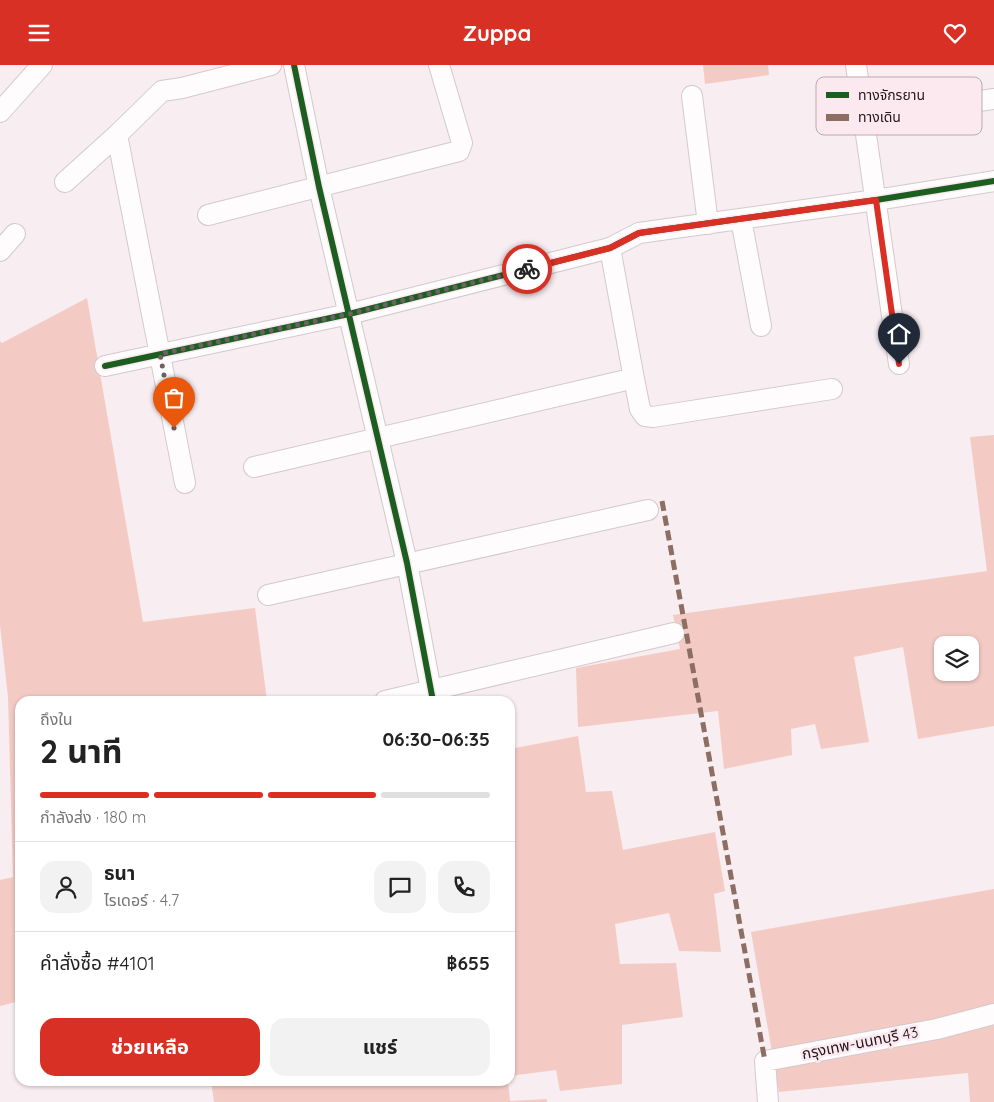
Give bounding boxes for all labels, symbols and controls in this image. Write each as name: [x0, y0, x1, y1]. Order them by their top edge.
icon: menu: [25, 19, 53, 47]
text: Zuppa: [463, 19, 531, 47]
icon: heart: [941, 19, 969, 47]
legend: [816, 77, 982, 135]
text: ทางจักรยาน: [858, 86, 925, 104]
text: ทางเดิน: [858, 108, 901, 126]
courier: [502, 244, 552, 294]
icon: bike: [513, 255, 541, 283]
pin: [878, 313, 920, 364]
icon: home: [885, 320, 913, 348]
pin: [153, 377, 195, 428]
icon: bag: [160, 384, 188, 412]
map controls: [934, 636, 979, 681]
button: layers: [934, 636, 979, 681]
text: ถึงใน: [40, 709, 73, 729]
text: 06:30–06:35: [382, 727, 490, 751]
text: 2 นาที: [40, 731, 122, 771]
text: กำลังส่ง · 180 m: [40, 807, 146, 827]
button: person: [40, 861, 92, 913]
text: ธนา: [104, 861, 135, 885]
button: chat: [374, 861, 426, 913]
button: phone: [438, 861, 490, 913]
text: ไรเดอร์ · 4.7: [104, 890, 179, 910]
text: คำสั่งซื้อ #4101: [40, 951, 155, 975]
text: ฿655: [447, 951, 490, 975]
button: ช่วยเหลือ: [40, 1018, 260, 1076]
button: แชร์: [270, 1018, 490, 1076]
street label: กรุงเทพ-นนทบุรี 43: [800, 1022, 920, 1063]

